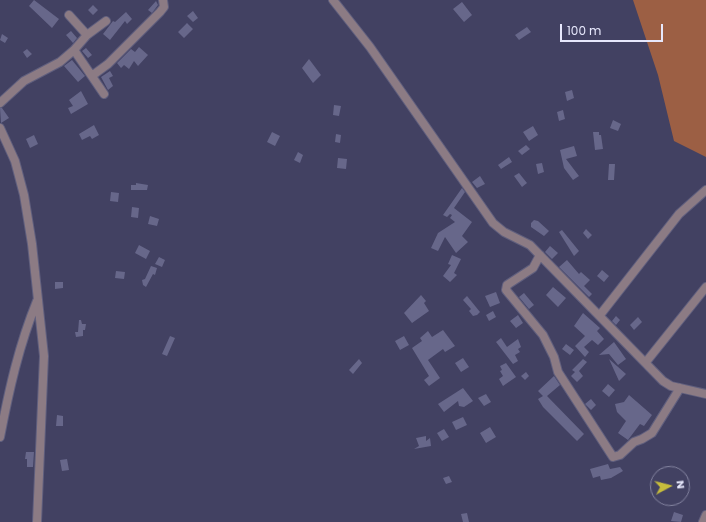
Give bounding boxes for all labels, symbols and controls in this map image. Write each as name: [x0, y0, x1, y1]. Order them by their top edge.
scale bar: [562, 16, 665, 42]
text: 100 m: [567, 22, 601, 39]
north arrow: [650, 466, 690, 506]
text: N: [672, 480, 689, 490]

